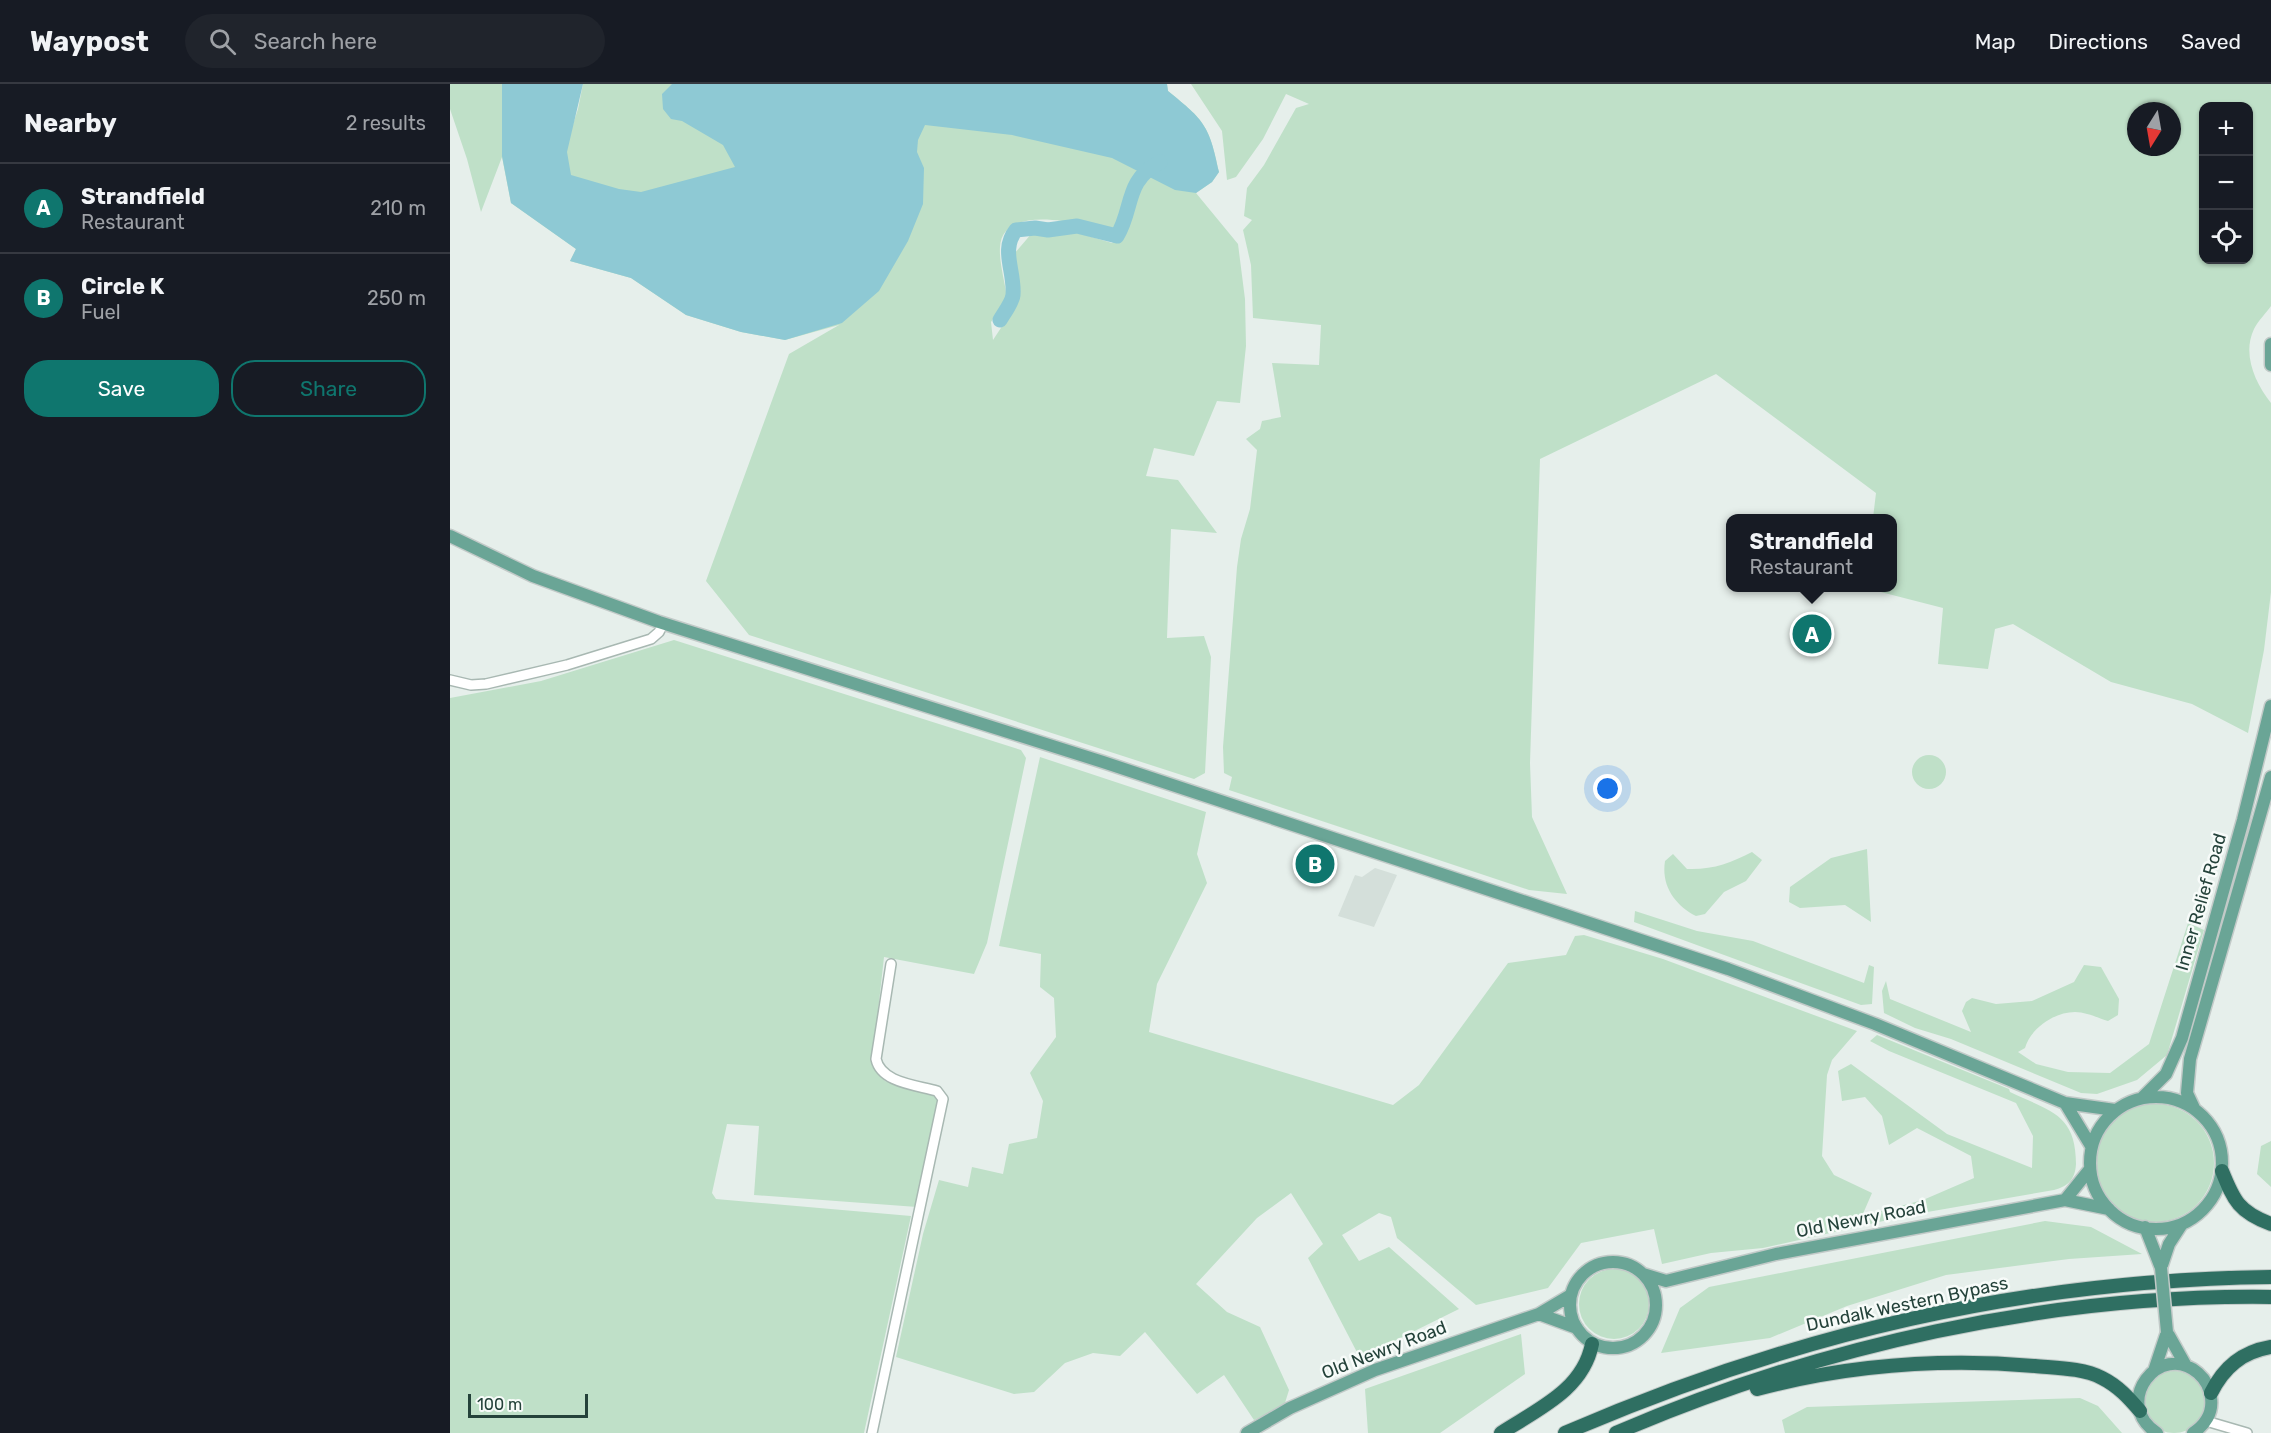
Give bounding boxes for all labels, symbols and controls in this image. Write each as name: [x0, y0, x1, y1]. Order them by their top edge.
search box: [185, 14, 605, 68]
text: Waypost: [30, 25, 149, 58]
icon: search: [206, 25, 239, 58]
text: Search here: [254, 28, 377, 55]
text: Map: [1975, 29, 2016, 54]
text: Directions: [2049, 29, 2148, 54]
text: Saved: [2181, 29, 2241, 54]
north arrow: [2127, 102, 2181, 156]
map controls: [2199, 102, 2253, 264]
button: +: [2199, 102, 2253, 156]
text: Nearby: [24, 108, 117, 139]
text: 2 results: [346, 111, 426, 135]
button: −: [2199, 156, 2253, 210]
text: Strandfield: [81, 183, 205, 210]
text: A: [36, 196, 51, 220]
text: 210 m: [370, 196, 426, 220]
text: Restaurant: [81, 210, 185, 234]
button: locate: [2199, 210, 2253, 264]
text: Circle K: [81, 273, 164, 300]
text: B: [36, 286, 51, 310]
text: 250 m: [367, 286, 426, 310]
text: Fuel: [81, 300, 121, 324]
button: Save: [24, 360, 219, 417]
button: Share: [231, 360, 426, 417]
popup: [1726, 514, 1897, 592]
text: Strandfield: [1750, 528, 1873, 555]
text: Restaurant: [1750, 555, 1853, 579]
pin: A: [1792, 612, 1832, 656]
your location: [1593, 774, 1622, 803]
street label: Inner Relief Road: [2171, 831, 2231, 973]
pin: B: [1296, 842, 1334, 886]
street label: Old Newry Road: [1794, 1196, 1928, 1242]
street label: Dundalk Western Bypass: [1804, 1272, 2010, 1336]
street label: Old Newry Road: [1319, 1316, 1449, 1384]
scale bar: [468, 1391, 588, 1418]
text: 100 m: [477, 1395, 522, 1414]

